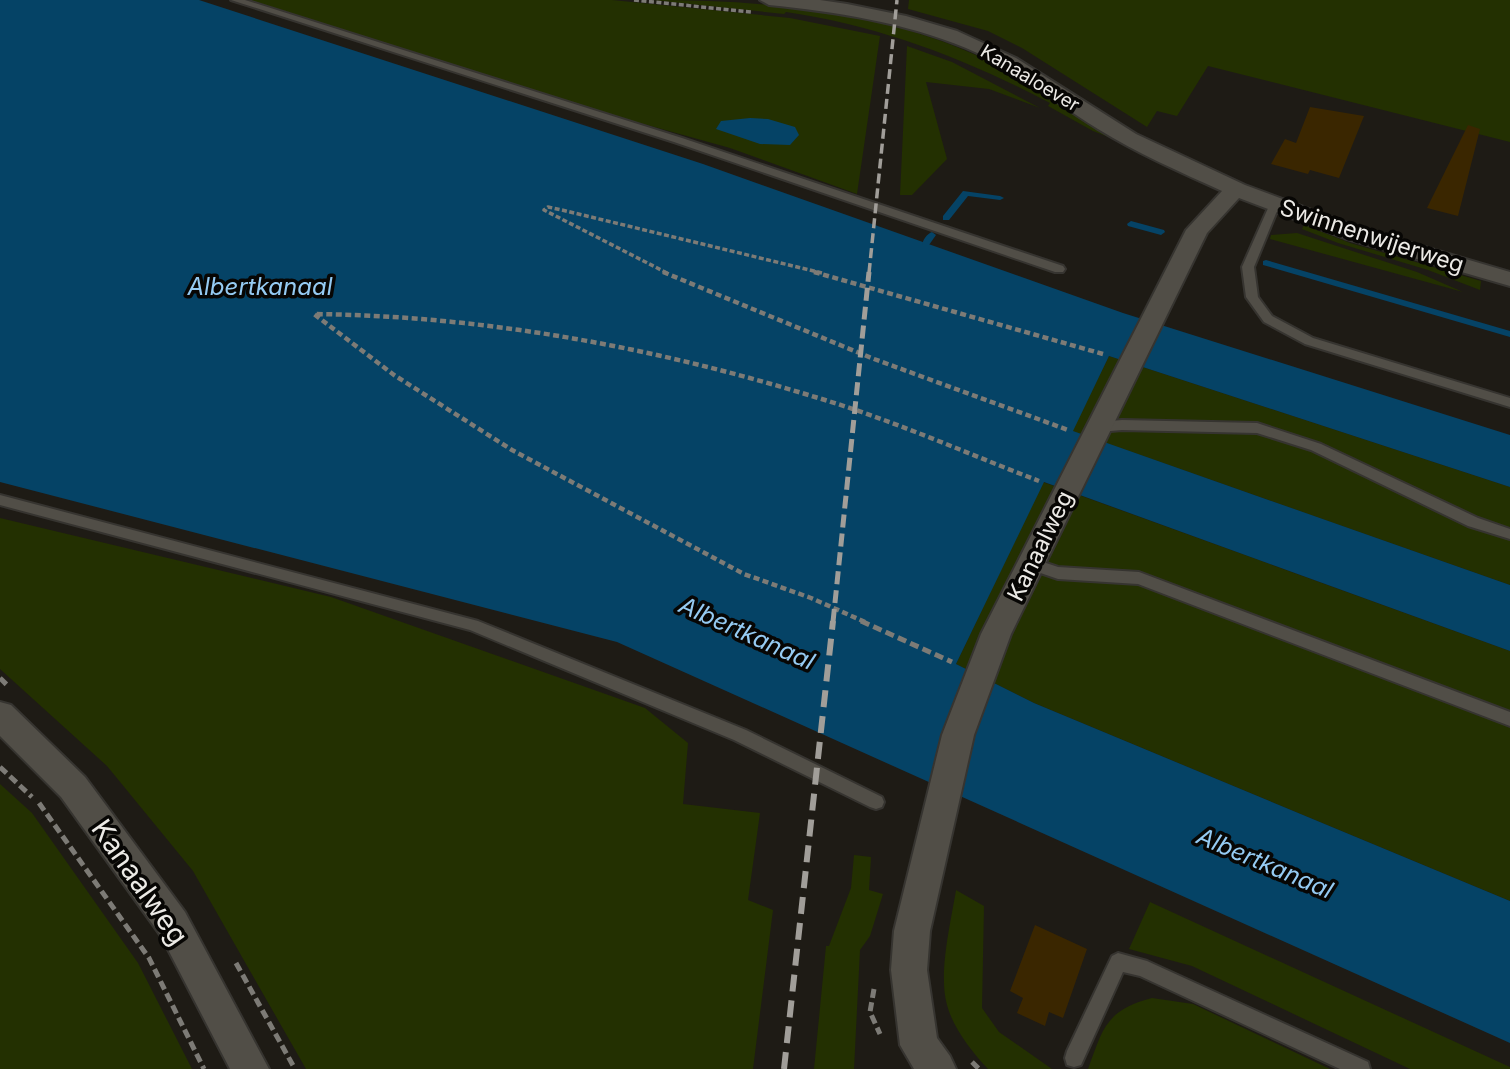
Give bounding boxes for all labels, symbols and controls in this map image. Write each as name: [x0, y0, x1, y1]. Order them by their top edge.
street label: Kanaaloever: [976, 39, 1084, 117]
street label: Swinnenwijerweg: [1277, 193, 1467, 279]
water label: Albertkanaal: [186, 272, 333, 301]
street label: Kanaalweg: [1001, 486, 1079, 606]
water label: Albertkanaal: [674, 590, 819, 676]
street label: Kanaalweg: [84, 813, 196, 951]
water label: Albertkanaal: [1192, 821, 1338, 905]

